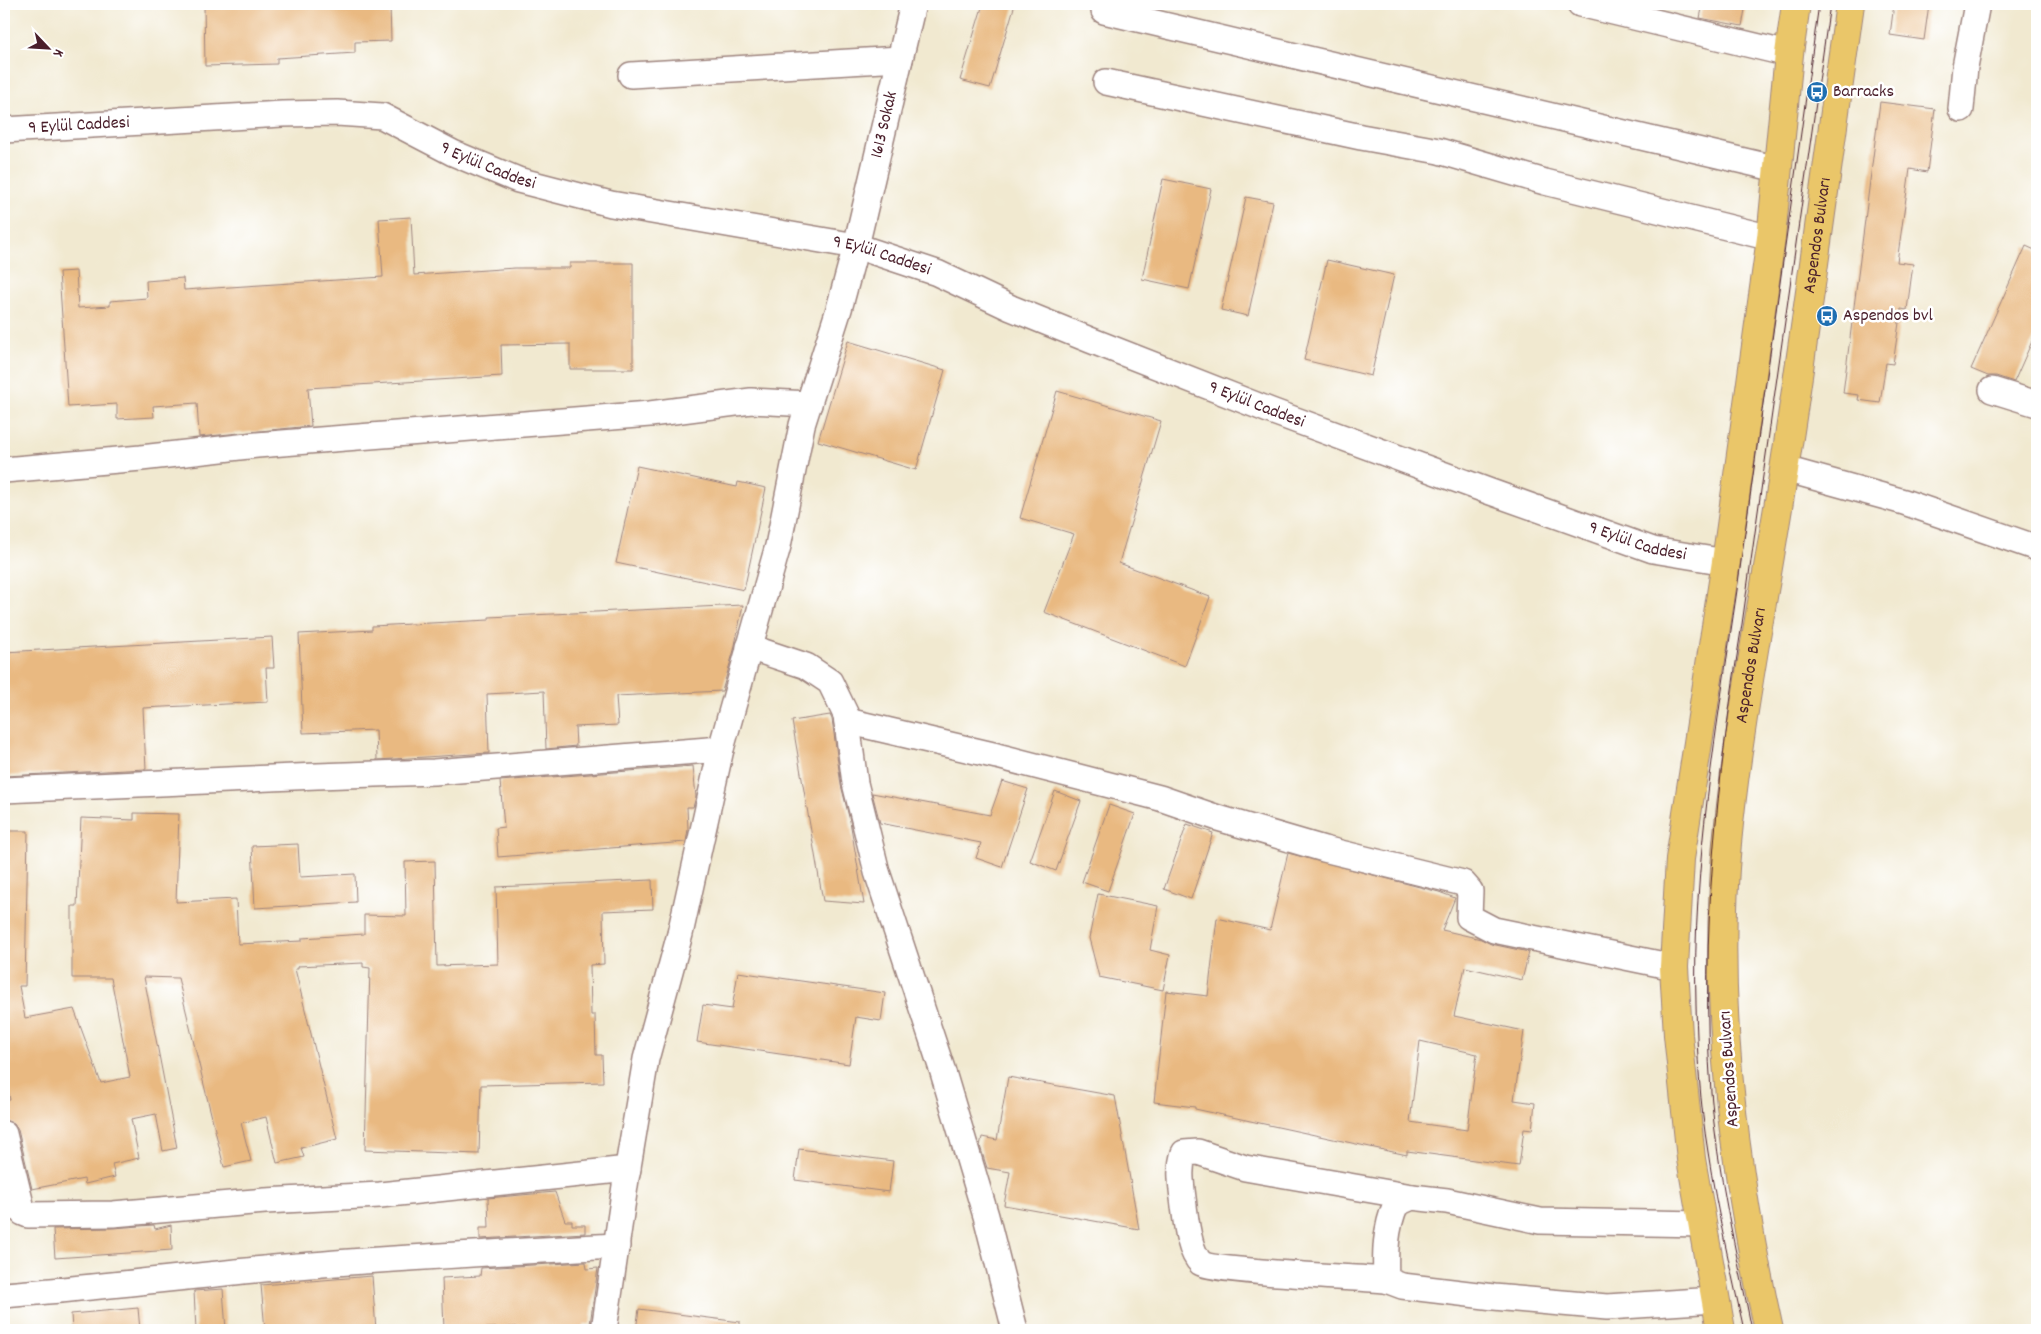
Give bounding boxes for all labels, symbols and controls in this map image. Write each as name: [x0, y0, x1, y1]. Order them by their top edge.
north arrow: [22, 22, 72, 72]
text: K: [47, 45, 68, 60]
bus stop icon: Barracks: [1805, 80, 1829, 104]
place label: Barracks: [1833, 80, 1894, 105]
street label: 1613 Sokak: [865, 89, 905, 161]
street label: 9 Eylül Caddesi: [28, 110, 130, 141]
street label: 9 Eylül Caddesi: [435, 136, 538, 197]
street label: Aspendos Bulvarı: [1798, 176, 1838, 295]
street label: 9 Eylül Caddesi: [831, 230, 934, 283]
bus stop icon: Aspendos bvl: [1815, 304, 1839, 328]
place label: Aspendos bvl: [1843, 304, 1933, 329]
street label: 9 Eylül Caddesi: [1205, 375, 1308, 435]
street label: 9 Eylül Caddesi: [1585, 515, 1688, 568]
street label: Aspendos Bulvarı: [1730, 606, 1773, 725]
street label: Aspendos Bulvarı: [1713, 1010, 1747, 1128]

